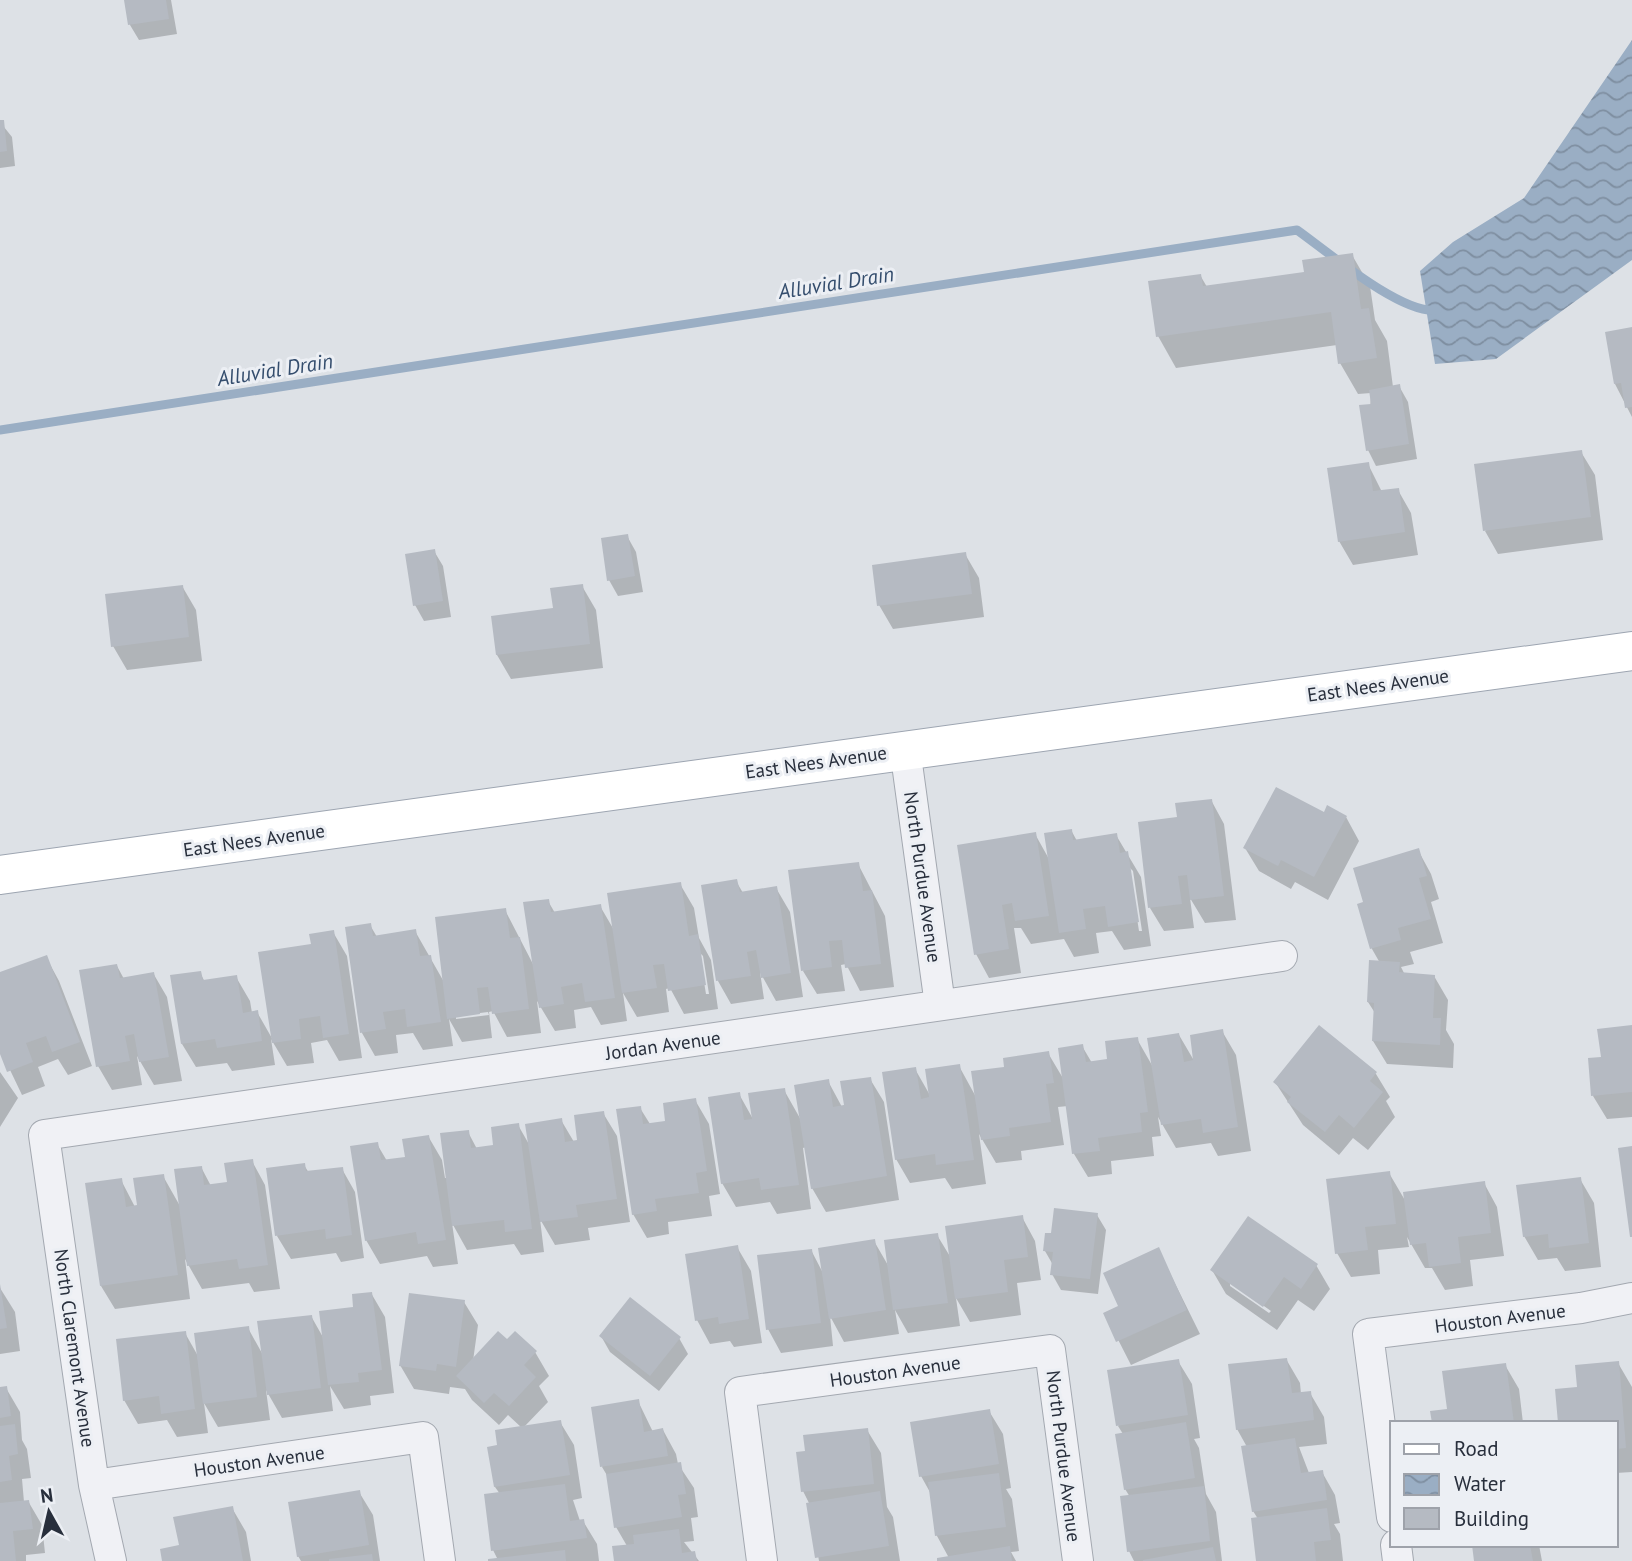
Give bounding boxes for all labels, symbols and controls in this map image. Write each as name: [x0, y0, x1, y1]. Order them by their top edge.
water label: Alluvial Drain: [775, 260, 896, 305]
water label: Alluvial Drain: [214, 347, 335, 392]
street label: East Nees Avenue: [1306, 663, 1450, 707]
street label: East Nees Avenue: [744, 740, 888, 784]
street label: North Purdue Avenue: [899, 790, 947, 964]
street label: East Nees Avenue: [182, 818, 326, 862]
street label: Jordan Avenue: [603, 1025, 722, 1065]
street label: North Claremont Avenue: [49, 1247, 101, 1449]
street label: Houston Avenue: [1433, 1298, 1567, 1338]
street label: Houston Avenue: [828, 1350, 962, 1392]
street label: North Purdue Avenue: [1042, 1369, 1086, 1543]
legend: [1390, 1421, 1618, 1547]
text: Road: [1454, 1435, 1498, 1462]
street label: Houston Avenue: [192, 1440, 326, 1482]
text: Water: [1454, 1470, 1506, 1497]
north arrow: [14, 1477, 84, 1547]
text: N: [39, 1482, 54, 1508]
text: Building: [1454, 1505, 1529, 1532]

